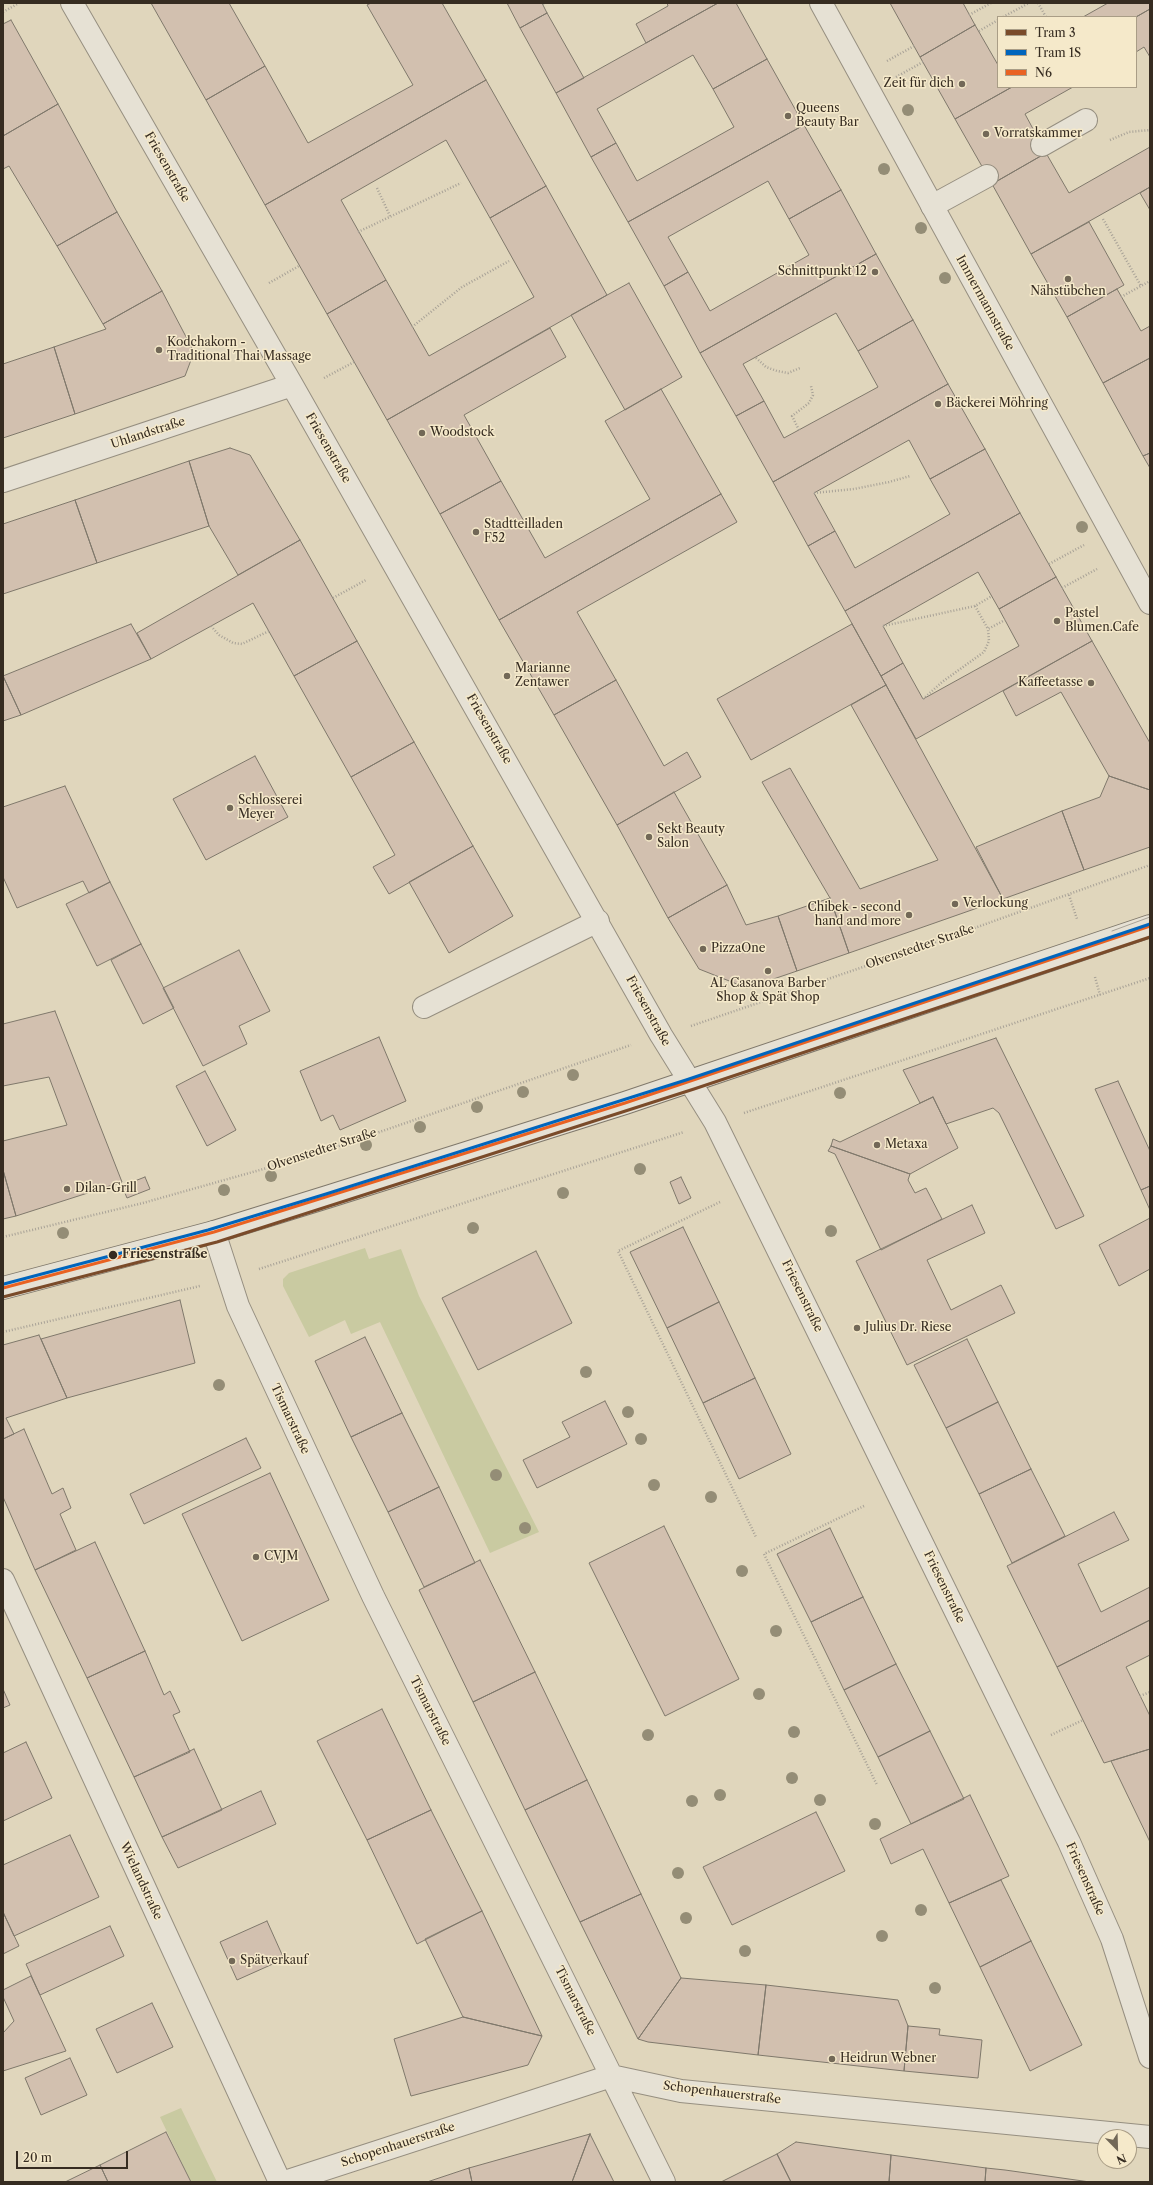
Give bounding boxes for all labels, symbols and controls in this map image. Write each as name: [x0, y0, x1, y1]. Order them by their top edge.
legend: [997, 16, 1137, 88]
text: Tram 3: [1035, 25, 1076, 40]
text: Tram 1S: [1035, 45, 1081, 60]
text: N6: [1035, 65, 1052, 80]
place label: Zeit für dich: [884, 77, 954, 91]
marker: Zeit für dich: [957, 79, 967, 89]
place label: Queens Beauty Bar: [796, 102, 859, 130]
marker: Queens Beauty Bar: [783, 111, 793, 121]
place label: Vorratskammer: [994, 127, 1082, 141]
street label: Friesenstraße: [141, 129, 193, 205]
marker: Vorratskammer: [981, 129, 991, 139]
street label: Immermannstraße: [953, 253, 1017, 353]
place label: Schnittpunkt 12: [778, 265, 867, 279]
marker: Schnittpunkt 12: [870, 267, 880, 277]
marker: Nähstübchen: [1063, 274, 1073, 284]
place label: Nähstübchen: [1030, 285, 1106, 299]
place label: Kodchakorn - Traditional Thai Massage: [167, 336, 311, 364]
marker: Kodchakorn - Traditional Thai Massage: [154, 345, 164, 355]
place label: Bäckerei Möhring: [946, 397, 1048, 411]
marker: Bäckerei Möhring: [933, 399, 943, 409]
street label: Friesenstraße: [302, 410, 354, 486]
street label: Uhlandstraße: [109, 414, 187, 452]
place label: Woodstock: [430, 426, 494, 440]
marker: Woodstock: [417, 428, 427, 438]
place label: Stadtteilladen F52: [484, 518, 563, 546]
marker: Stadtteilladen F52: [471, 527, 481, 537]
place label: Pastel Blumen.Cafe: [1065, 607, 1139, 635]
marker: Pastel Blumen.Cafe: [1052, 616, 1062, 626]
place label: Marianne Zentawer: [515, 662, 570, 690]
marker: Marianne Zentawer: [502, 671, 512, 681]
place label: Kaffeetasse: [1018, 676, 1083, 690]
marker: Kaffeetasse: [1086, 678, 1096, 688]
street label: Friesenstraße: [463, 691, 515, 767]
place label: Schlosserei Meyer: [238, 794, 302, 822]
marker: Schlosserei Meyer: [225, 803, 235, 813]
place label: Sekt Beauty Salon: [657, 823, 725, 851]
marker: Sekt Beauty Salon: [644, 832, 654, 842]
place label: Verlockung: [963, 897, 1028, 911]
marker: Verlockung: [950, 899, 960, 909]
place label: Chibek - second hand and more: [807, 901, 901, 929]
marker: Chibek - second hand and more: [904, 910, 914, 920]
street label: Olvenstedter Straße: [864, 922, 976, 972]
place label: PizzaOne: [711, 942, 765, 956]
marker: PizzaOne: [698, 944, 708, 954]
marker: AL Casanova Barber Shop & Spät Shop: [763, 966, 773, 976]
street label: Friesenstraße: [623, 973, 673, 1049]
place label: AL Casanova Barber Shop & Spät Shop: [710, 977, 826, 1005]
street label: Olvenstedter Straße: [265, 1126, 379, 1174]
place label: Metaxa: [885, 1138, 927, 1152]
marker: Metaxa: [872, 1140, 882, 1150]
place label: Dilan-Grill: [75, 1182, 137, 1196]
marker: Dilan-Grill: [62, 1184, 72, 1194]
place label: Friesenstraße: [122, 1248, 207, 1262]
marker: Friesenstraße: [107, 1249, 119, 1261]
street label: Friesenstraße: [778, 1258, 826, 1334]
place label: Julius Dr. Riese: [865, 1321, 952, 1335]
marker: Julius Dr. Riese: [852, 1323, 862, 1333]
street label: Tismarstraße: [267, 1382, 313, 1456]
street label: Friesenstraße: [920, 1549, 968, 1625]
place label: CVJM: [264, 1550, 298, 1564]
marker: CVJM: [251, 1552, 261, 1562]
street label: Tismarstraße: [406, 1674, 454, 1748]
street label: Wielandstraße: [117, 1840, 165, 1922]
street label: Friesenstraße: [1062, 1840, 1108, 1918]
place label: Spätverkauf: [240, 1954, 308, 1968]
marker: Spätverkauf: [227, 1956, 237, 1966]
street label: Tismarstraße: [551, 1964, 599, 2038]
place label: Heidrun Webner: [840, 2052, 936, 2066]
marker: Heidrun Webner: [827, 2054, 837, 2064]
street label: Schopenhauerstraße: [662, 2079, 782, 2107]
street label: Schopenhauerstraße: [339, 2120, 457, 2170]
north arrow: [1097, 2129, 1137, 2169]
scale bar: [18, 2143, 130, 2169]
text: 20 m: [23, 2150, 52, 2165]
text: N: [1114, 2151, 1128, 2167]

